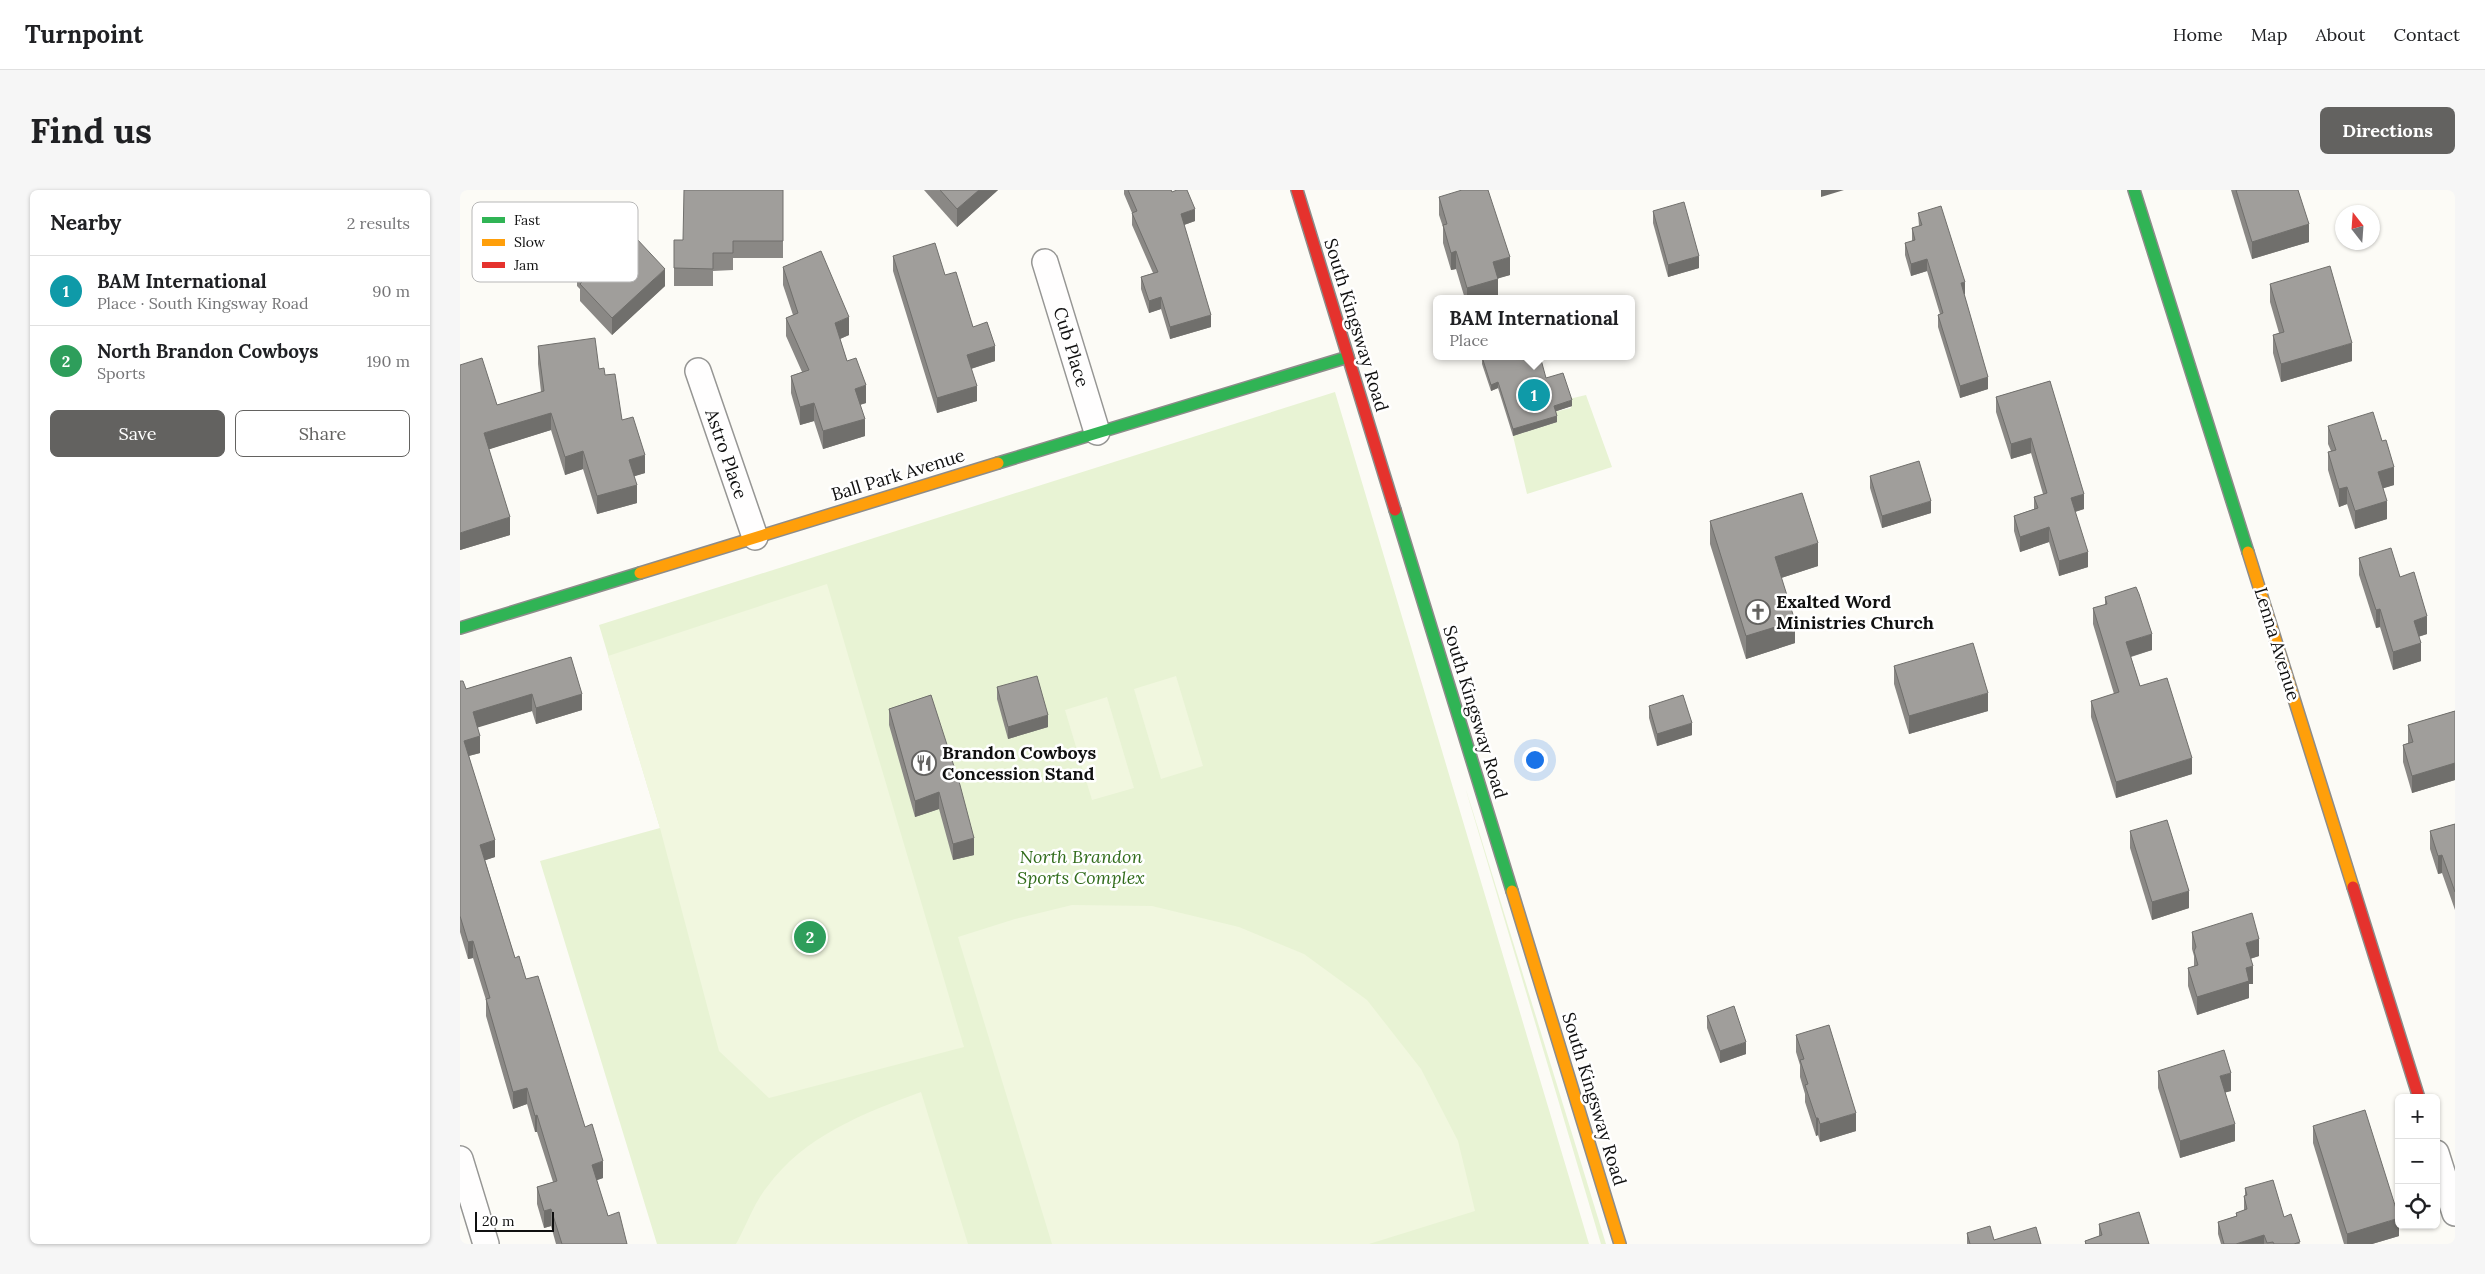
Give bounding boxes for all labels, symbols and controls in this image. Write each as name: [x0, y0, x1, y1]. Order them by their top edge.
text: Turnpoint: [25, 19, 143, 50]
text: Home: [2173, 23, 2223, 46]
text: Map: [2251, 23, 2287, 46]
text: About: [2315, 23, 2365, 46]
text: Contact: [2393, 23, 2460, 46]
button: Directions: [2320, 107, 2455, 154]
text: Find us: [30, 108, 152, 153]
legend: [472, 202, 638, 282]
north arrow: [2335, 205, 2380, 250]
text: Nearby: [50, 209, 121, 236]
text: Fast: [514, 211, 541, 229]
text: 2 results: [347, 213, 410, 233]
text: Slow: [514, 233, 546, 251]
street label: South Kingsway Road: [1319, 235, 1394, 414]
text: Jam: [513, 256, 539, 274]
text: BAM International: [97, 269, 267, 293]
text: 1: [63, 281, 69, 301]
text: 90 m: [372, 281, 410, 301]
text: Place · South Kingsway Road: [97, 293, 309, 313]
popup: [1433, 295, 1635, 360]
street label: Cub Place: [1048, 304, 1095, 390]
text: BAM International: [1449, 306, 1619, 330]
text: Place: [1449, 330, 1489, 350]
text: North Brandon Cowboys: [97, 339, 319, 363]
text: 2: [62, 351, 70, 371]
text: 190 m: [366, 351, 410, 371]
text: Sports: [97, 363, 146, 383]
pin: 1: [1518, 376, 1550, 414]
street label: Astro Place: [700, 405, 753, 502]
button: Save: [50, 410, 225, 457]
button: Share: [235, 410, 410, 457]
street label: Ball Park Avenue: [828, 443, 968, 506]
street label: Lenna Avenue: [2249, 584, 2306, 703]
place label: Exalted Word Ministries Church: [1776, 590, 1934, 634]
church icon: Exalted Word Ministries Church: [1745, 599, 1771, 625]
street label: South Kingsway Road: [1438, 622, 1513, 801]
place label: Brandon Cowboys Concession Stand: [942, 741, 1097, 785]
your location: [1522, 747, 1548, 773]
restaurant icon: Brandon Cowboys Concession Stand: [911, 750, 937, 776]
park label: North Brandon Sports Complex: [1017, 845, 1145, 889]
pin: 2: [794, 918, 826, 956]
street label: South Kingsway Road: [1557, 1009, 1632, 1188]
map controls: [2395, 1094, 2440, 1229]
button: +: [2395, 1094, 2440, 1139]
button: −: [2395, 1139, 2440, 1184]
button: locate: [2395, 1184, 2440, 1229]
scale bar: [475, 1209, 554, 1232]
text: 20 m: [482, 1212, 514, 1230]

